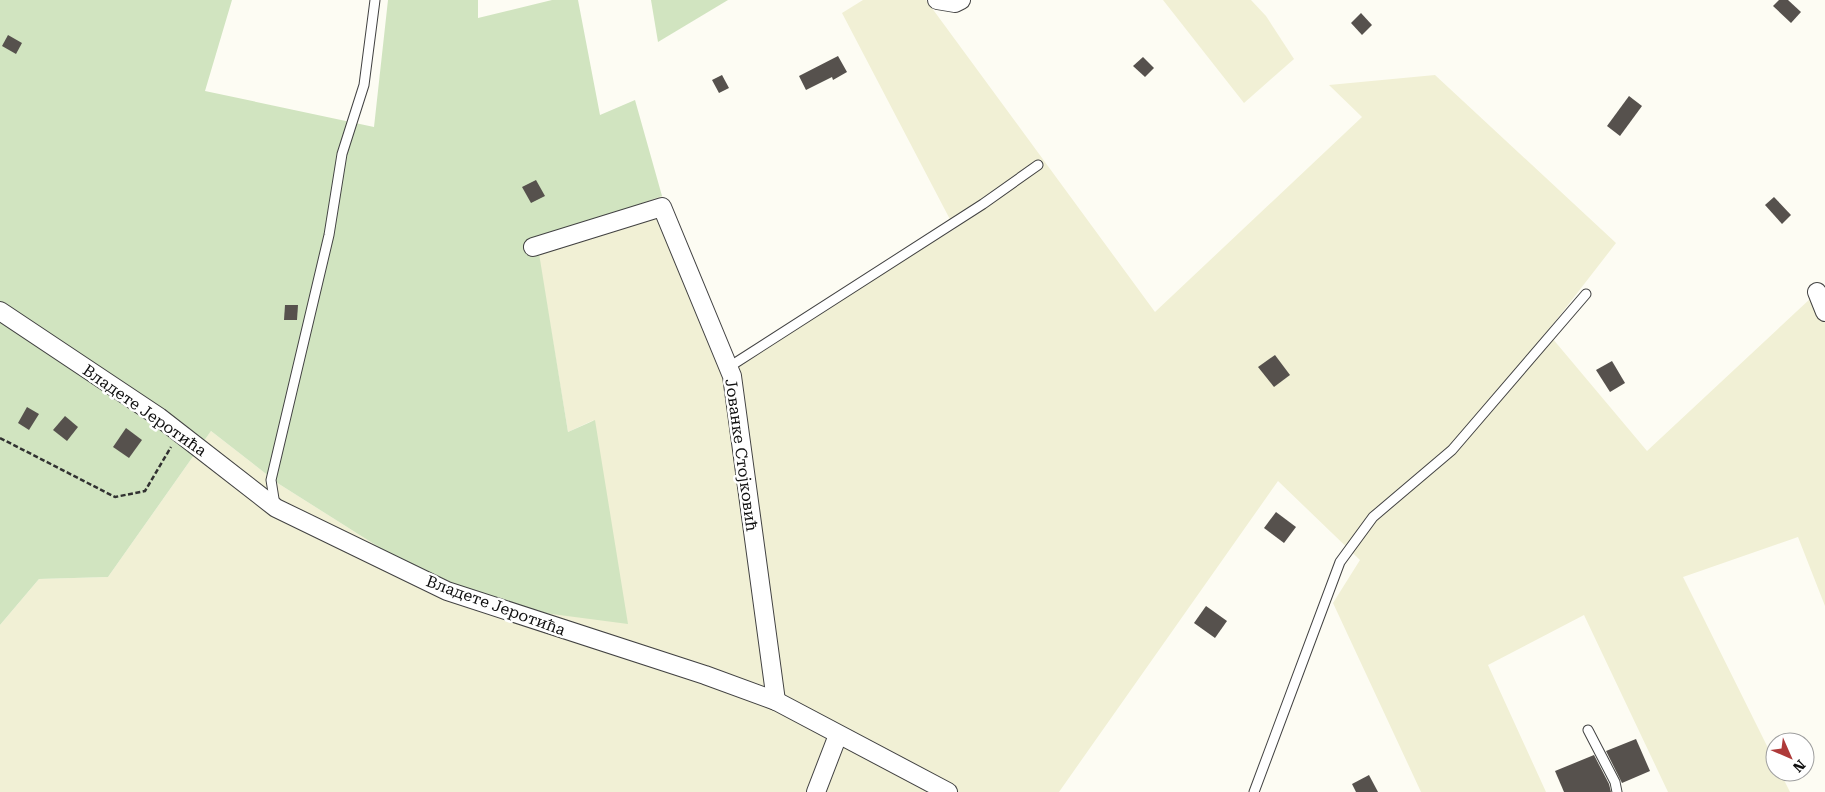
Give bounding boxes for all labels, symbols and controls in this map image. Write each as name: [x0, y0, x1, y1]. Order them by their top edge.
street label: Владете Јеротића: [79, 361, 211, 460]
street label: Јованке Стојковић: [721, 378, 762, 533]
street label: Владете Јеротића: [424, 571, 568, 640]
north arrow: [1765, 732, 1815, 782]
text: N: [1790, 757, 1809, 776]

